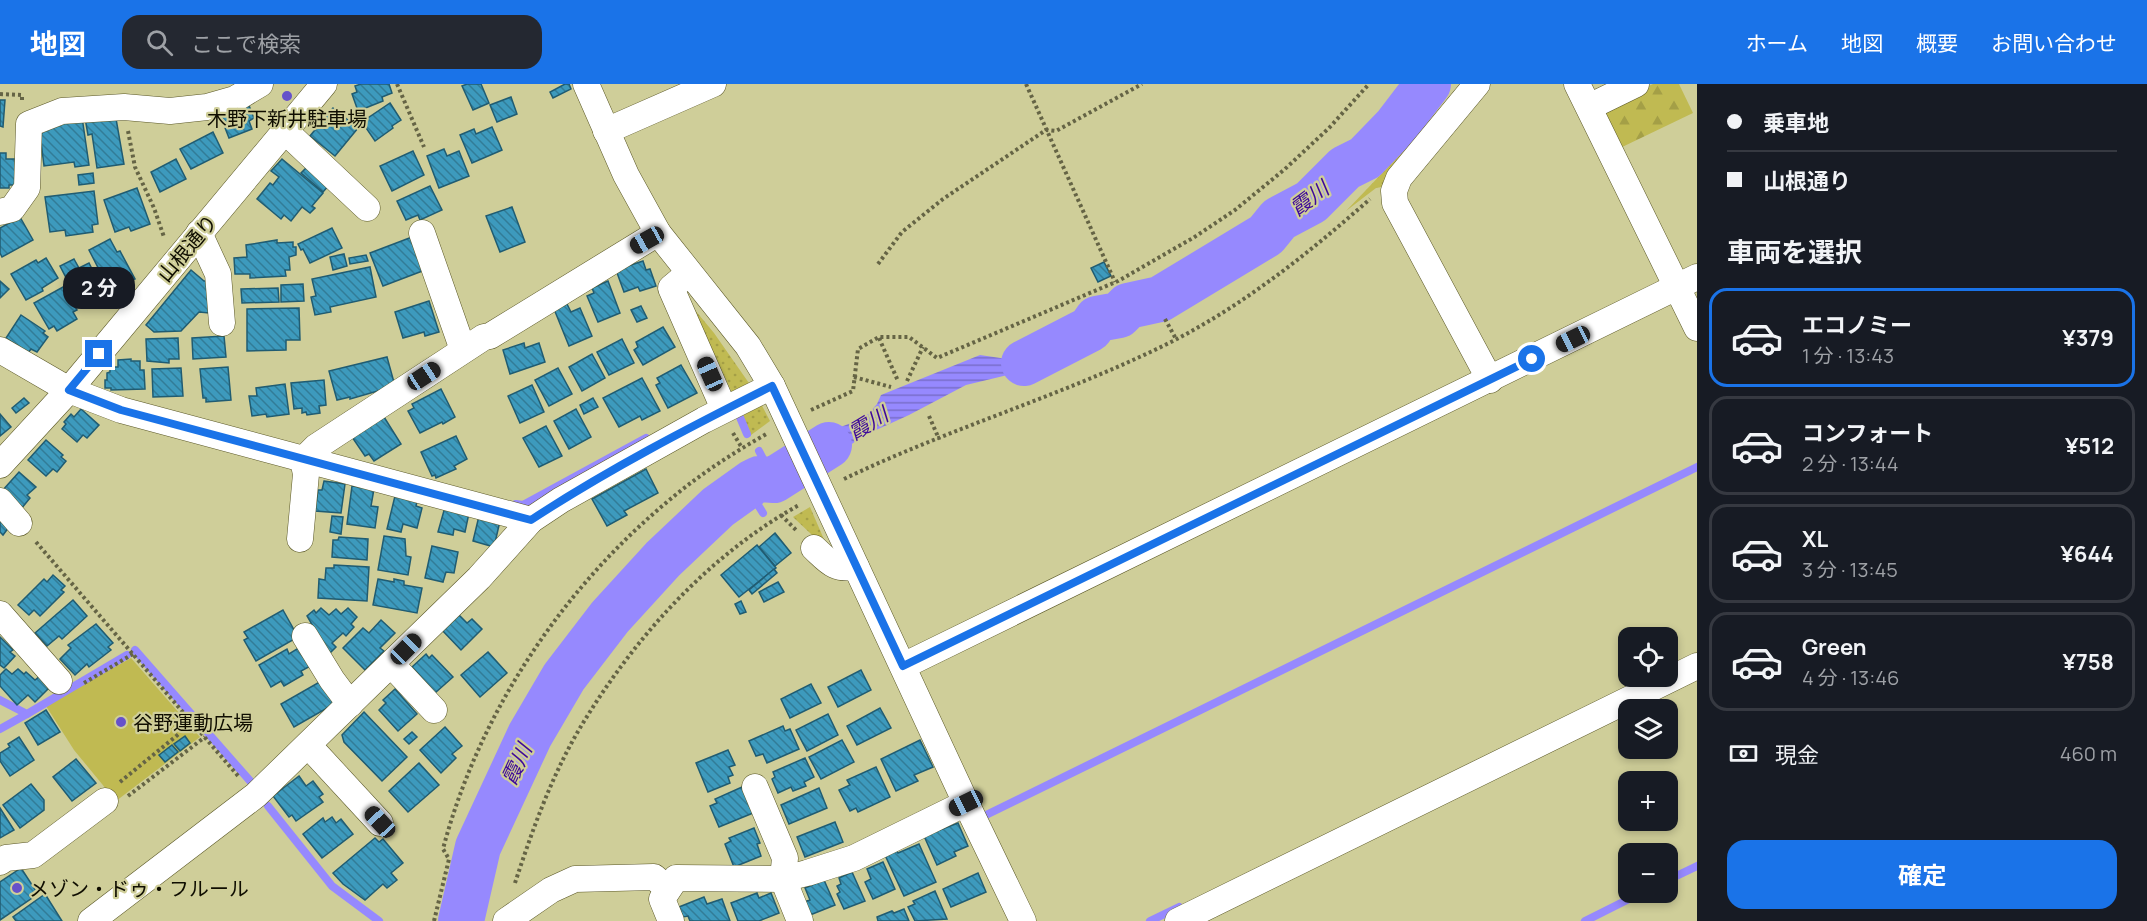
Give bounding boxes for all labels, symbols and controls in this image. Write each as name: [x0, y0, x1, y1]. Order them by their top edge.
search box: [122, 15, 542, 69]
text: 地図: [30, 24, 86, 62]
icon: search: [143, 26, 176, 59]
text: ここで検索: [191, 29, 301, 59]
text: ホーム: [1746, 29, 1808, 57]
text: 地図: [1841, 29, 1883, 57]
text: 概要: [1916, 29, 1958, 57]
text: お問い合わせ: [1991, 29, 2117, 57]
marker: 木野下新井駐車場: [280, 89, 294, 103]
place label: 木野下新井駐車場: [207, 105, 367, 132]
text: 乗車地: [1763, 108, 1829, 138]
text: 山根通り: [1763, 166, 1851, 196]
water label: 霞川: [1284, 173, 1336, 222]
street label: 山根通り: [151, 209, 223, 287]
car: [627, 223, 667, 257]
text: 車両を選択: [1727, 233, 1862, 270]
callout: 2 分: [63, 267, 135, 309]
text: 2 分: [81, 274, 117, 301]
text: エコノミー: [1802, 310, 1912, 340]
icon: car: [1730, 311, 1784, 365]
car: [1553, 323, 1593, 355]
text: ¥379: [2062, 323, 2114, 353]
route end: [85, 340, 112, 367]
text: 1 分 · 13:43: [1802, 342, 1894, 369]
route start: [1518, 345, 1545, 372]
car: [694, 354, 726, 394]
car: [404, 359, 444, 393]
water label: 霞川: [843, 399, 895, 446]
text: コンフォート: [1802, 418, 1933, 448]
icon: car: [1730, 419, 1784, 473]
text: ¥512: [2065, 431, 2114, 461]
text: 2 分 · 13:44: [1802, 450, 1899, 477]
text: XL: [1802, 524, 1828, 554]
icon: car: [1730, 527, 1784, 581]
text: ¥644: [2060, 539, 2114, 569]
text: 3 分 · 13:45: [1802, 556, 1898, 583]
map controls: [1618, 627, 1678, 903]
button: locate: [1618, 627, 1678, 687]
car: [387, 630, 425, 668]
text: Green: [1802, 632, 1867, 662]
icon: car: [1730, 635, 1784, 689]
text: ¥758: [2062, 647, 2114, 677]
text: 4 分 · 13:46: [1802, 664, 1899, 691]
button: layers: [1618, 699, 1678, 759]
place label: 谷野運動広場: [133, 709, 253, 736]
marker: 谷野運動広場: [114, 715, 128, 729]
water label: 霞川: [494, 737, 538, 789]
icon: cash: [1727, 737, 1760, 770]
text: 現金: [1775, 740, 1819, 770]
text: 460 m: [2060, 740, 2117, 767]
button: +: [1618, 771, 1678, 831]
car: [946, 787, 986, 819]
car: [361, 803, 399, 841]
button: 確定: [1727, 840, 2117, 909]
button: −: [1618, 843, 1678, 903]
place label: メゾン・ドゥ・フルール: [29, 875, 249, 902]
marker: メゾン・ドゥ・フルール: [10, 881, 24, 895]

